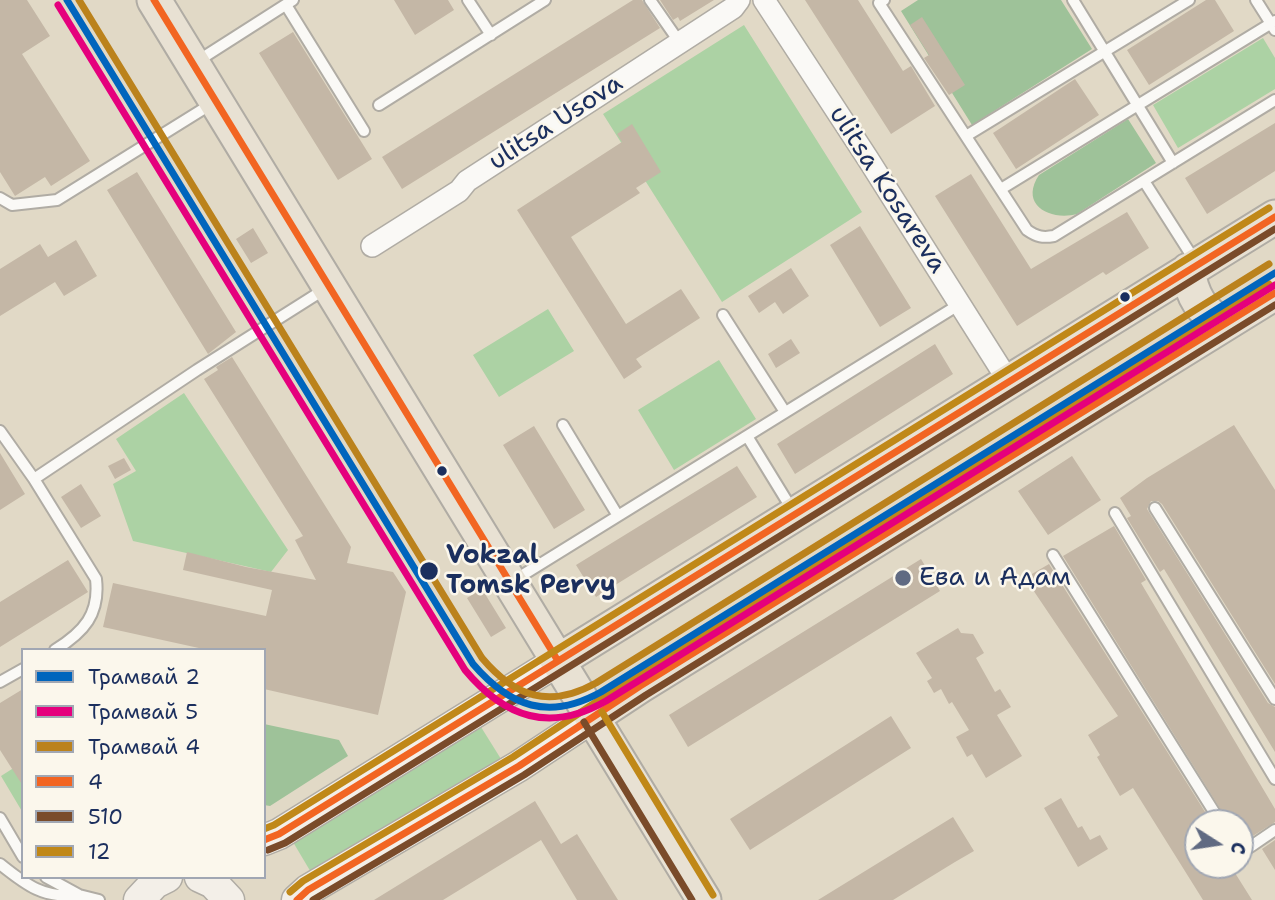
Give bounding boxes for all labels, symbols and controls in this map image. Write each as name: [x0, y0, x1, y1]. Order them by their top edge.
street label: ulitsa Usova: [483, 68, 629, 178]
street label: ulitsa Kosareva: [821, 101, 953, 279]
unlabelled marker: [1118, 290, 1132, 304]
unlabelled marker: [435, 464, 449, 478]
place label: Vokzal Tomsk Pervy: [446, 540, 616, 602]
marker: Vokzal Tomsk Pervy: [418, 560, 440, 582]
place label: Ева и Адам: [919, 562, 1071, 594]
marker: Ева и Адам: [893, 568, 913, 588]
legend: [21, 648, 266, 879]
text: Трамвай 2: [88, 663, 200, 691]
text: Трамвай 5: [88, 698, 198, 726]
text: Трамвай 4: [88, 733, 200, 761]
text: 4: [88, 768, 103, 796]
text: 510: [88, 803, 123, 831]
north arrow: [1184, 809, 1254, 879]
text: 12: [88, 838, 110, 866]
text: С: [1225, 840, 1252, 856]

